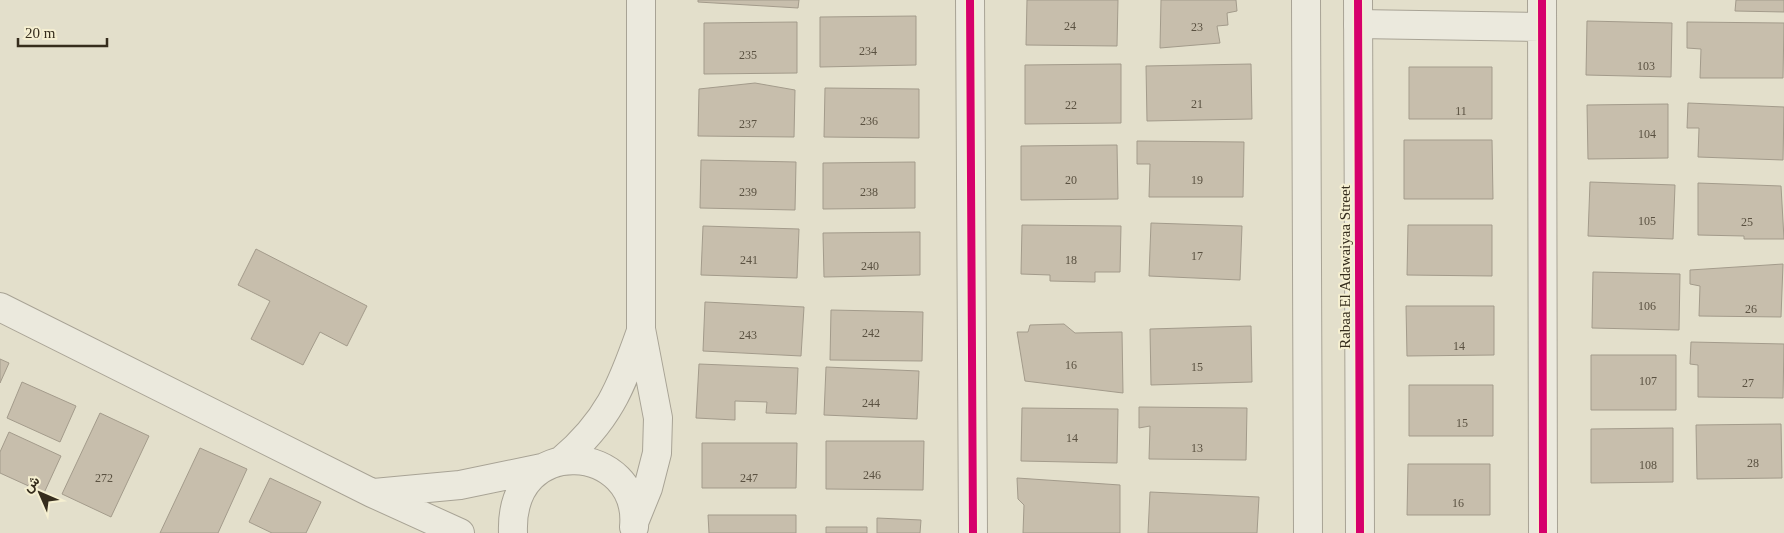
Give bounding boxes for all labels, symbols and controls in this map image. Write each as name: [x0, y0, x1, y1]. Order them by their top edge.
scale bar: [18, 15, 106, 47]
house number: 24: [1064, 19, 1076, 33]
house number: 23: [1191, 20, 1203, 34]
text: 20 m: [25, 25, 56, 41]
house number: 234: [859, 44, 877, 58]
house number: 235: [739, 48, 757, 62]
house number: 103: [1637, 59, 1655, 73]
house number: 21: [1191, 97, 1203, 111]
house number: 22: [1065, 98, 1077, 112]
house number: 11: [1455, 104, 1467, 118]
house number: 236: [860, 114, 878, 128]
house number: 237: [739, 117, 757, 131]
house number: 104: [1638, 127, 1656, 141]
house number: 20: [1065, 173, 1077, 187]
house number: 19: [1191, 173, 1203, 187]
street label: Rabaa El Adawaiyaa Street: [1337, 184, 1353, 349]
house number: 239: [739, 185, 757, 199]
house number: 238: [860, 185, 878, 199]
house number: 105: [1638, 214, 1656, 228]
house number: 25: [1741, 215, 1753, 229]
house number: 17: [1191, 249, 1203, 263]
house number: 241: [740, 253, 758, 267]
house number: 18: [1065, 253, 1077, 267]
house number: 240: [861, 259, 879, 273]
house number: 106: [1638, 299, 1656, 313]
house number: 26: [1745, 302, 1757, 316]
house number: 242: [862, 326, 880, 340]
house number: 243: [739, 328, 757, 342]
house number: 14: [1453, 339, 1465, 353]
house number: 16: [1065, 358, 1077, 372]
house number: 15: [1191, 360, 1203, 374]
house number: 107: [1639, 374, 1657, 388]
house number: 27: [1742, 376, 1754, 390]
house number: 244: [862, 396, 880, 410]
house number: 15: [1456, 416, 1468, 430]
house number: 14: [1066, 431, 1078, 445]
house number: 13: [1191, 441, 1203, 455]
house number: 28: [1747, 456, 1759, 470]
house number: 108: [1639, 458, 1657, 472]
north arrow: [15, 468, 65, 518]
house number: 246: [863, 468, 881, 482]
house number: 272: [95, 471, 113, 485]
house number: 247: [740, 471, 758, 485]
text: ش: [20, 473, 43, 496]
house number: 16: [1452, 496, 1464, 510]

